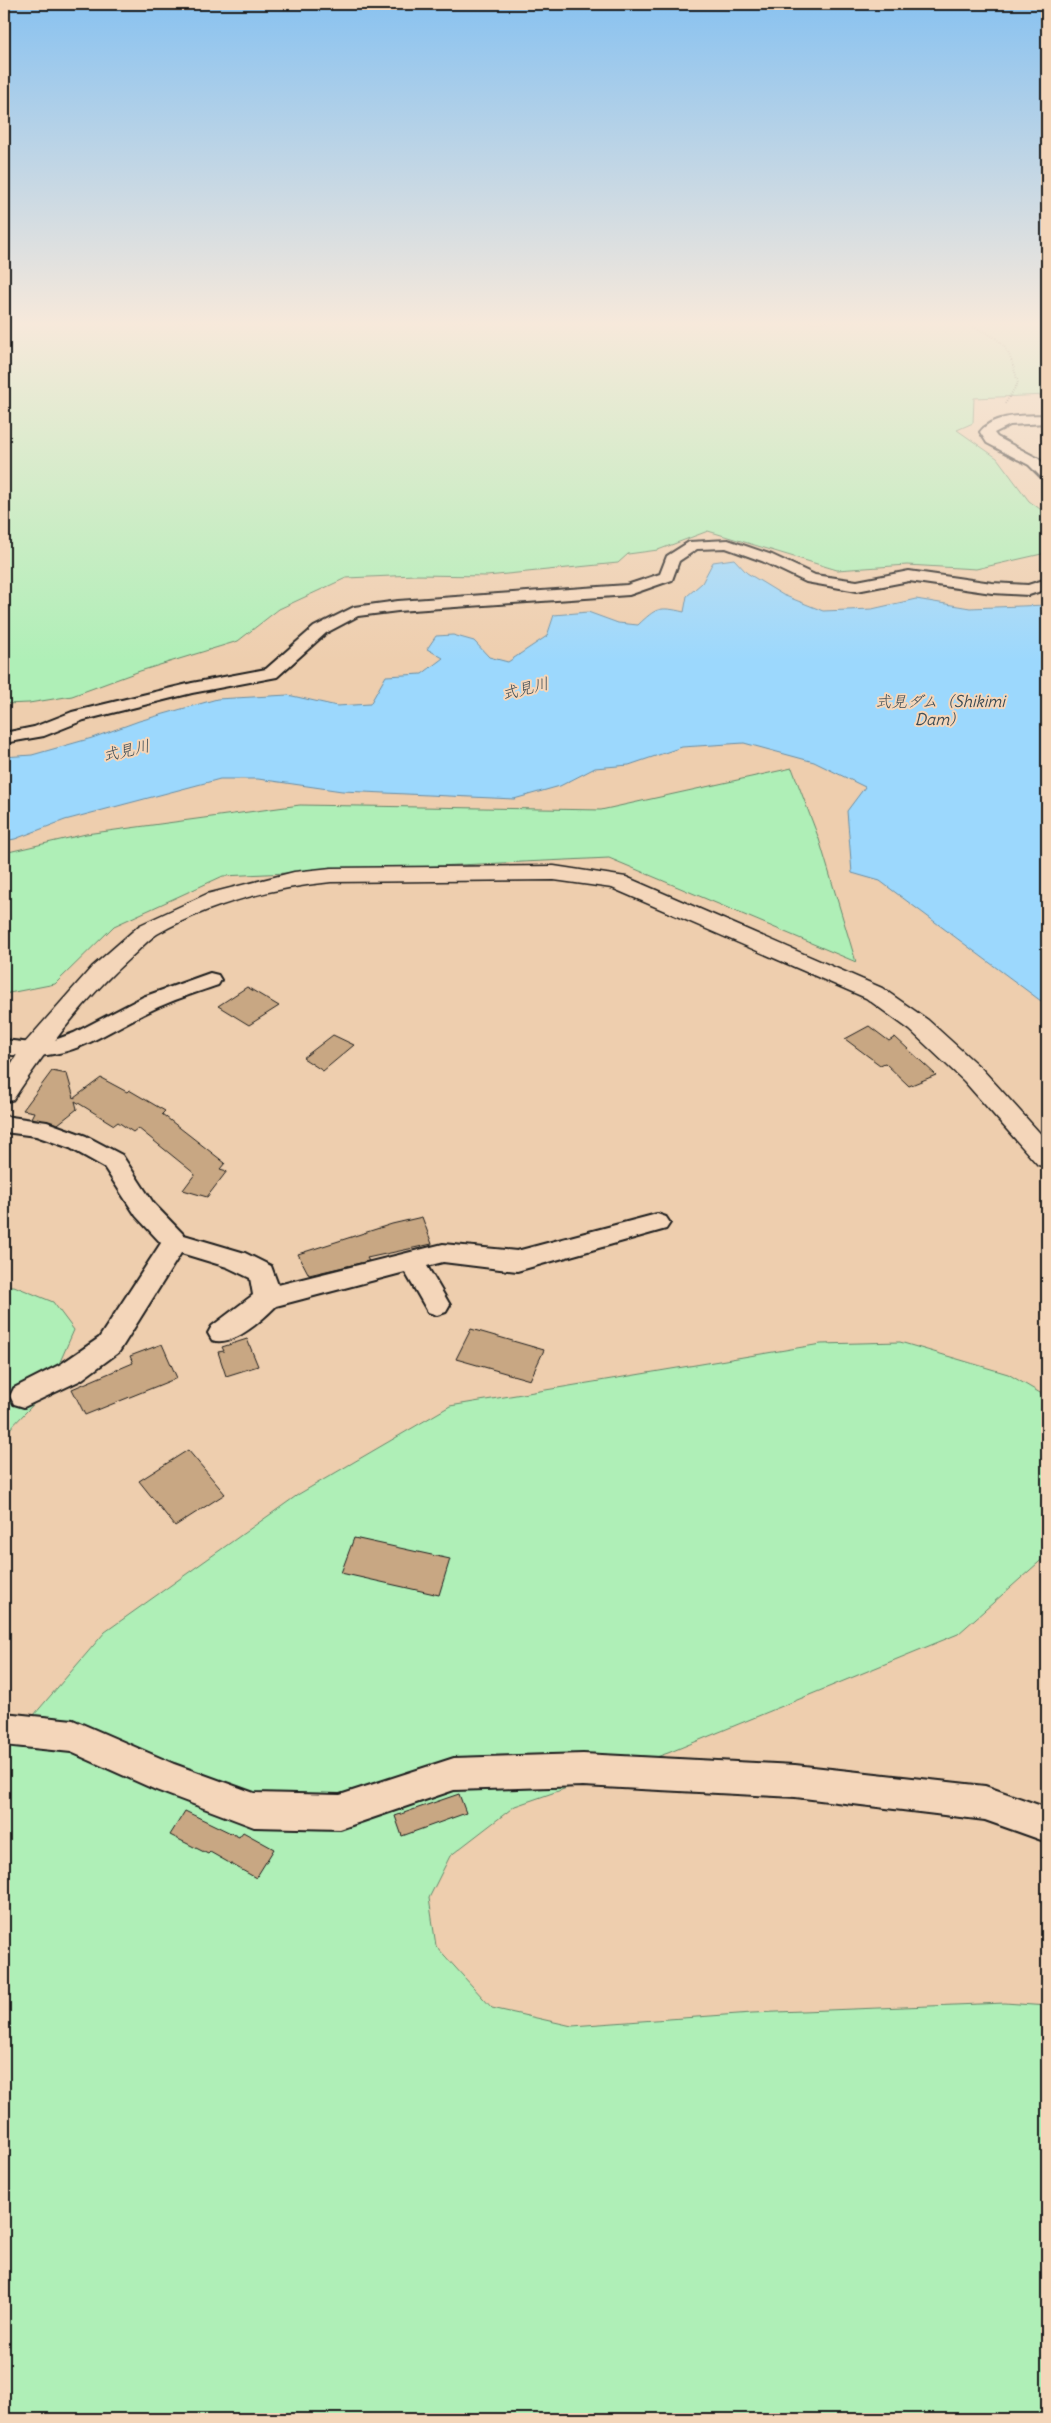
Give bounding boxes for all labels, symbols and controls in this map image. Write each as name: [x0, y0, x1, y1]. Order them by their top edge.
water label: 式見川: [499, 672, 551, 704]
water label: 式見ダム（Shikimi Dam）: [875, 691, 1007, 729]
water label: 式見川: [100, 735, 152, 765]

